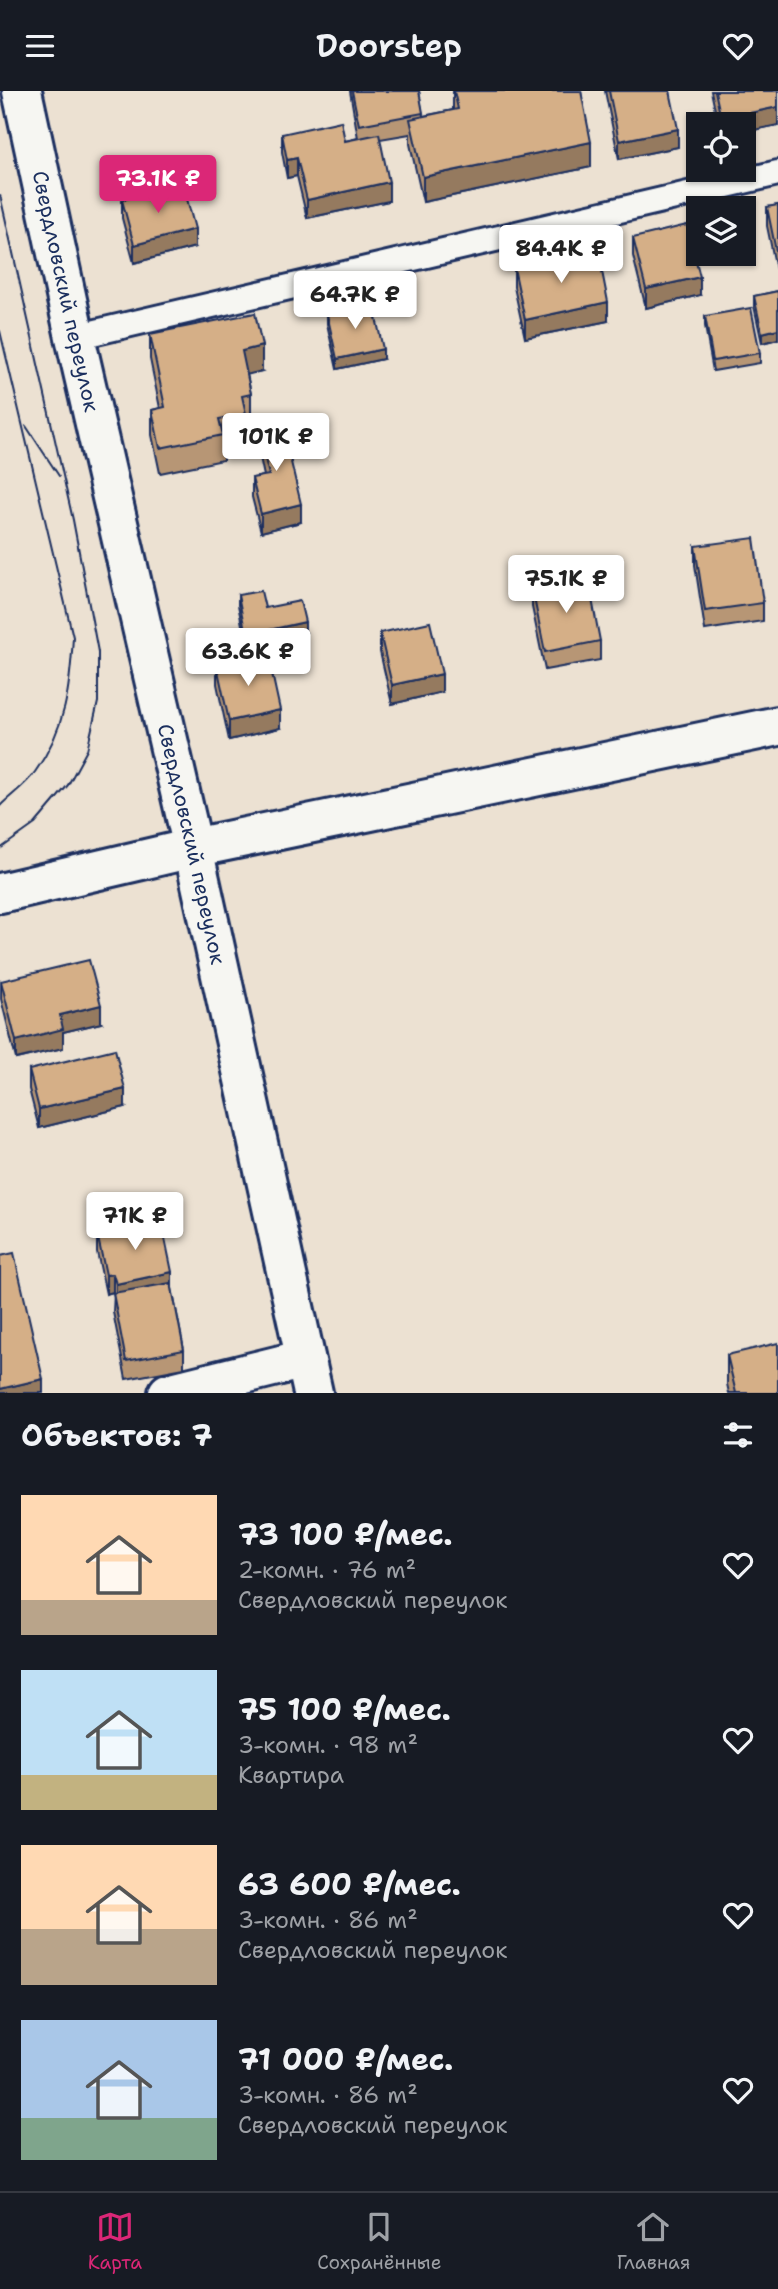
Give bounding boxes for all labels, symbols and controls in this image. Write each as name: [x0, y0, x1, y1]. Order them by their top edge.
text: Doorstep: [316, 24, 462, 67]
icon: menu: [21, 27, 59, 65]
icon: heart: [719, 27, 757, 65]
map controls: [686, 112, 756, 266]
button: locate: [686, 112, 756, 182]
pin: 73.1K ₽: [93, 155, 223, 215]
text: 73.1K ₽: [115, 163, 201, 193]
street label: Свердловский переулок: [26, 168, 106, 415]
button: layers: [686, 196, 756, 266]
pin: 84.4K ₽: [496, 225, 626, 285]
text: 84.4K ₽: [515, 233, 607, 263]
pin: 64.7K ₽: [290, 271, 420, 331]
text: 64.7K ₽: [310, 279, 400, 309]
pin: 101K ₽: [219, 413, 333, 473]
text: 101K ₽: [238, 421, 314, 451]
pin: 75.1K ₽: [501, 555, 631, 615]
text: 75.1K ₽: [524, 563, 608, 593]
pin: 63.6K ₽: [183, 629, 313, 688]
text: 63.6K ₽: [202, 636, 294, 666]
street label: Свердловский переулок: [151, 721, 232, 967]
pin: 71K ₽: [86, 1193, 184, 1252]
text: 71K ₽: [102, 1200, 168, 1230]
text: Объектов: 7: [21, 1415, 213, 1456]
icon: filters: [719, 1416, 757, 1454]
text: 73 100 ₽/мес.: [238, 1514, 453, 1555]
icon: home: [77, 1523, 161, 1607]
icon: heart: [719, 1546, 757, 1584]
text: 2-комн. · 76 m²: [238, 1555, 416, 1585]
text: Свердловский переулок: [238, 1585, 507, 1615]
text: 75 100 ₽/мес.: [238, 1689, 451, 1730]
icon: home: [77, 1698, 161, 1782]
icon: heart: [719, 1721, 757, 1759]
text: 3-комн. · 98 m²: [238, 1730, 418, 1760]
text: Квартира: [238, 1760, 344, 1790]
text: 63 600 ₽/мес.: [238, 1864, 461, 1905]
icon: home: [77, 1873, 161, 1957]
icon: heart: [719, 1896, 757, 1934]
text: 3-комн. · 86 m²: [238, 1905, 418, 1935]
text: Свердловский переулок: [238, 1935, 507, 1965]
text: 71 000 ₽/мес.: [238, 2039, 453, 2080]
icon: home: [77, 2048, 161, 2132]
icon: heart: [719, 2071, 757, 2109]
text: 3-комн. · 86 m²: [238, 2080, 418, 2110]
text: Свердловский переулок: [238, 2110, 507, 2140]
tab: Карта: [88, 2208, 142, 2275]
tab: Сохранённые: [317, 2208, 441, 2275]
tab: Главная: [617, 2208, 690, 2275]

